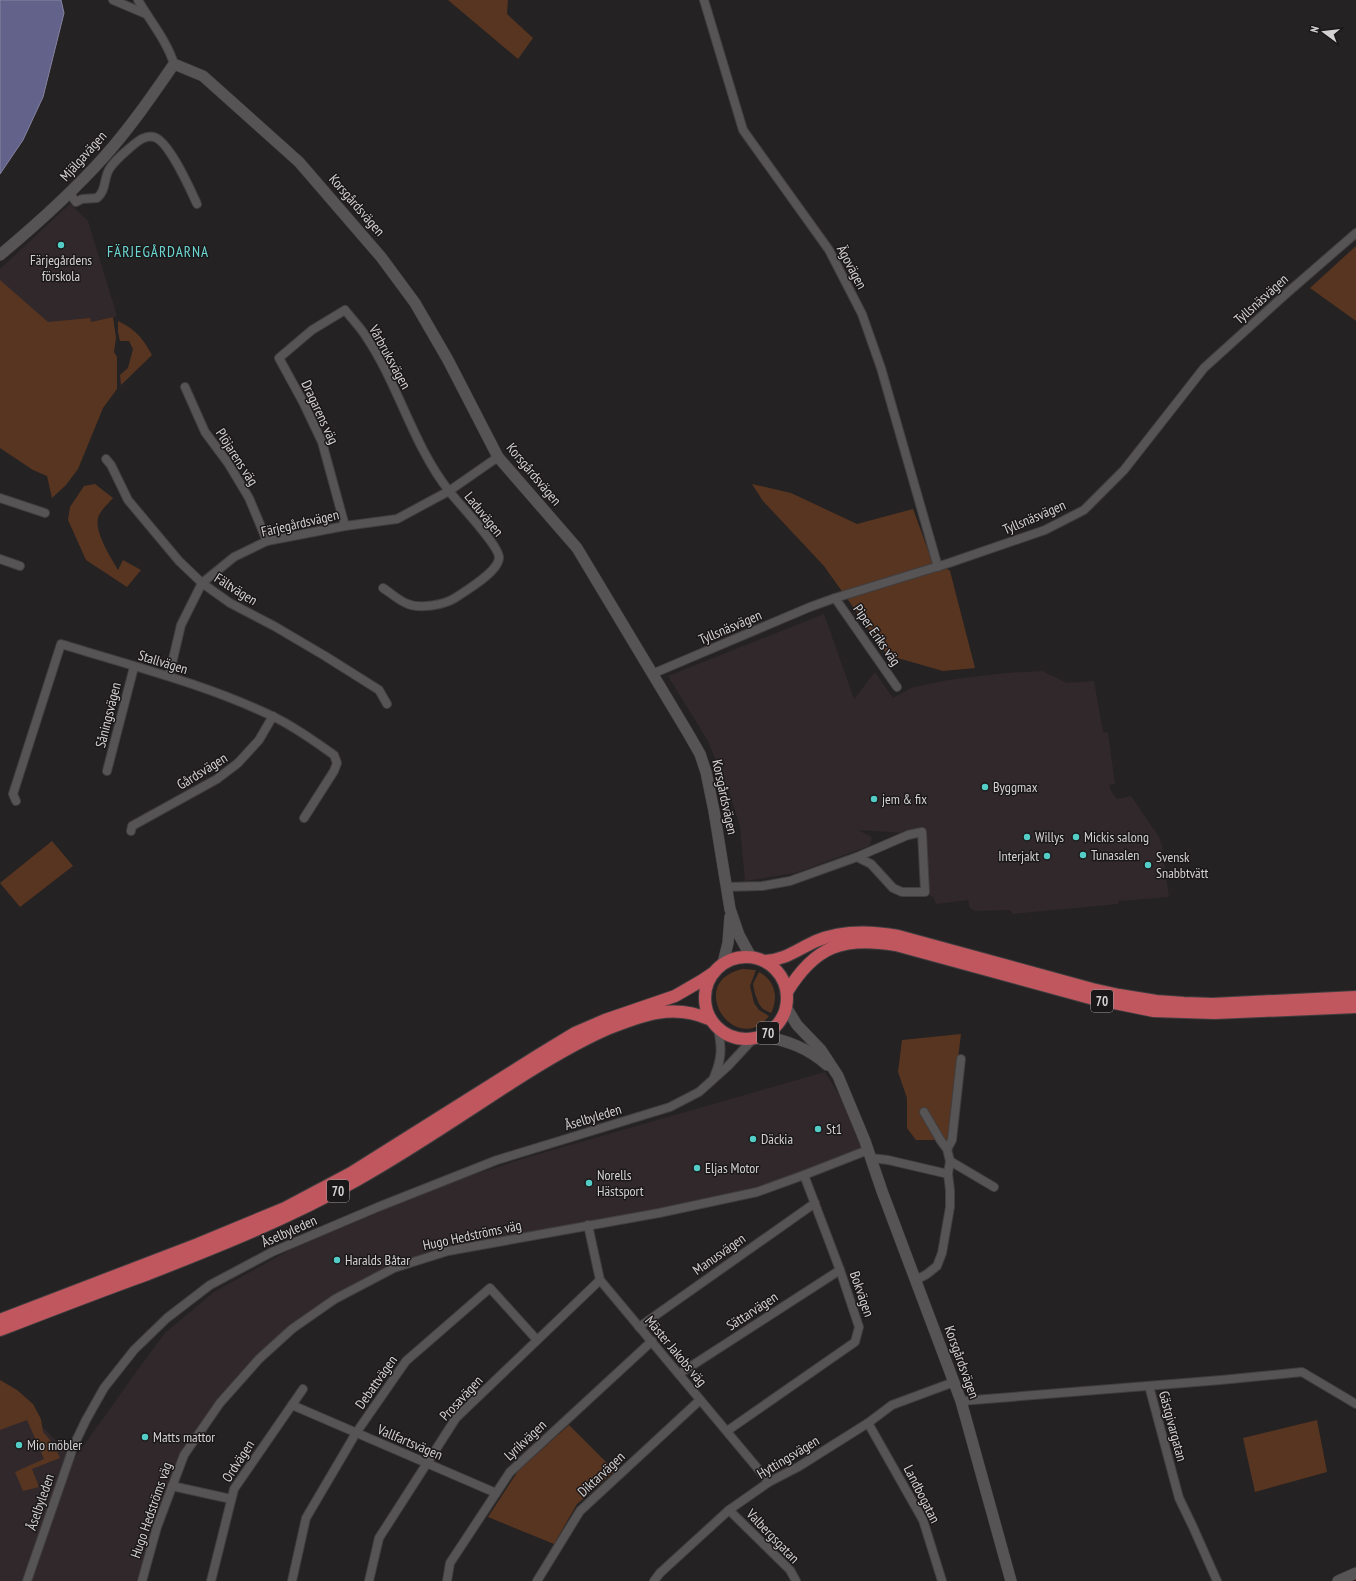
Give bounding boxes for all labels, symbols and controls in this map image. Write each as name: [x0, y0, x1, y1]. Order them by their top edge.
north arrow: [1304, 12, 1344, 52]
text: N: [1307, 25, 1322, 34]
street label: Mjälgavägen: [56, 127, 110, 185]
street label: Korsgårdsvägen: [325, 170, 389, 240]
marker: Färjegårdens förskola: [56, 240, 66, 250]
district label: FÄRJEGÅRDARNA: [107, 242, 209, 261]
street label: Ägovägen: [833, 242, 871, 292]
place label: Färjegårdens förskola: [30, 251, 92, 285]
street label: Tyllsnäsvägen: [1230, 270, 1292, 328]
street label: Vårbruksvägen: [365, 321, 415, 392]
street label: Dragarens väg: [297, 377, 343, 447]
street label: Plöjarens väg: [212, 425, 262, 489]
street label: Korsgårdsvägen: [503, 439, 565, 509]
street label: Laduvägen: [461, 488, 507, 540]
street label: Tyllsnäsvägen: [1000, 496, 1068, 538]
street label: Färjegårdsvägen: [259, 505, 341, 541]
street label: Fältvägen: [211, 569, 261, 609]
street label: Piper Eriks väg: [849, 601, 905, 669]
street label: Tyllsnäsvägen: [696, 606, 764, 648]
street label: Stallvägen: [136, 646, 190, 678]
street label: Såningsvägen: [91, 680, 125, 750]
street label: Gårdsvägen: [173, 748, 231, 794]
street label: Korsgårdsvägen: [708, 758, 742, 836]
place label: Byggmax: [993, 778, 1038, 796]
marker: Byggmax: [980, 782, 990, 792]
place label: jem & fix: [882, 790, 927, 808]
marker: jem & fix: [869, 794, 879, 804]
place label: Willys: [1035, 828, 1064, 846]
place label: Mickis salong: [1084, 828, 1149, 846]
marker: Willys: [1022, 832, 1032, 842]
marker: Mickis salong: [1071, 832, 1081, 842]
place label: Tunasalen: [1091, 846, 1139, 864]
place label: Interjakt: [998, 847, 1039, 865]
place label: Svensk Snabbtvätt: [1156, 848, 1209, 882]
marker: Tunasalen: [1078, 850, 1088, 860]
marker: Interjakt: [1042, 851, 1052, 861]
marker: Svensk Snabbtvätt: [1143, 860, 1153, 870]
road number: 70: [1091, 990, 1113, 1012]
road number: 70: [757, 1022, 779, 1044]
street label: Åselbyleden: [562, 1100, 624, 1134]
place label: St1: [826, 1120, 842, 1138]
marker: St1: [813, 1124, 823, 1134]
place label: Däckia: [761, 1130, 793, 1148]
marker: Däckia: [748, 1134, 758, 1144]
place label: Eljas Motor: [705, 1159, 759, 1177]
marker: Eljas Motor: [692, 1163, 702, 1173]
place label: Norells Hästsport: [597, 1166, 644, 1200]
marker: Norells Hästsport: [584, 1178, 594, 1188]
road number: 70: [327, 1180, 349, 1202]
street label: Åselbyleden: [259, 1211, 319, 1251]
street label: Hugo Hedströms väg: [421, 1216, 523, 1254]
street label: Manusvägen: [689, 1229, 749, 1279]
place label: Haralds Båtar: [345, 1251, 410, 1269]
marker: Haralds Båtar: [332, 1255, 342, 1265]
street label: Bokvägen: [846, 1269, 878, 1319]
street label: Sättarvägen: [723, 1288, 781, 1334]
street label: Mäster Jakobs väg: [641, 1312, 711, 1390]
street label: Korsgårdsvägen: [941, 1323, 983, 1401]
street label: Debattvägen: [351, 1352, 401, 1412]
street label: Prosavägen: [436, 1372, 486, 1424]
street label: Gästgivargatan: [1155, 1389, 1191, 1463]
street label: Lyrikvägen: [500, 1416, 550, 1464]
street label: Vallfartsvägen: [374, 1420, 445, 1464]
place label: Matts mattor: [153, 1428, 215, 1446]
street label: Hyttingsvägen: [754, 1431, 822, 1483]
marker: Matts mattor: [140, 1432, 150, 1442]
place label: Mio möbler: [27, 1436, 82, 1454]
street label: Ordvägen: [218, 1437, 258, 1485]
marker: Mio möbler: [14, 1440, 24, 1450]
street label: Diktarvägen: [574, 1448, 628, 1500]
street label: Hugo Hedströms väg: [126, 1460, 176, 1560]
street label: Landbogatan: [900, 1462, 944, 1526]
street label: Åselbyleden: [22, 1471, 58, 1533]
street label: Valbergsgatan: [742, 1504, 803, 1567]

